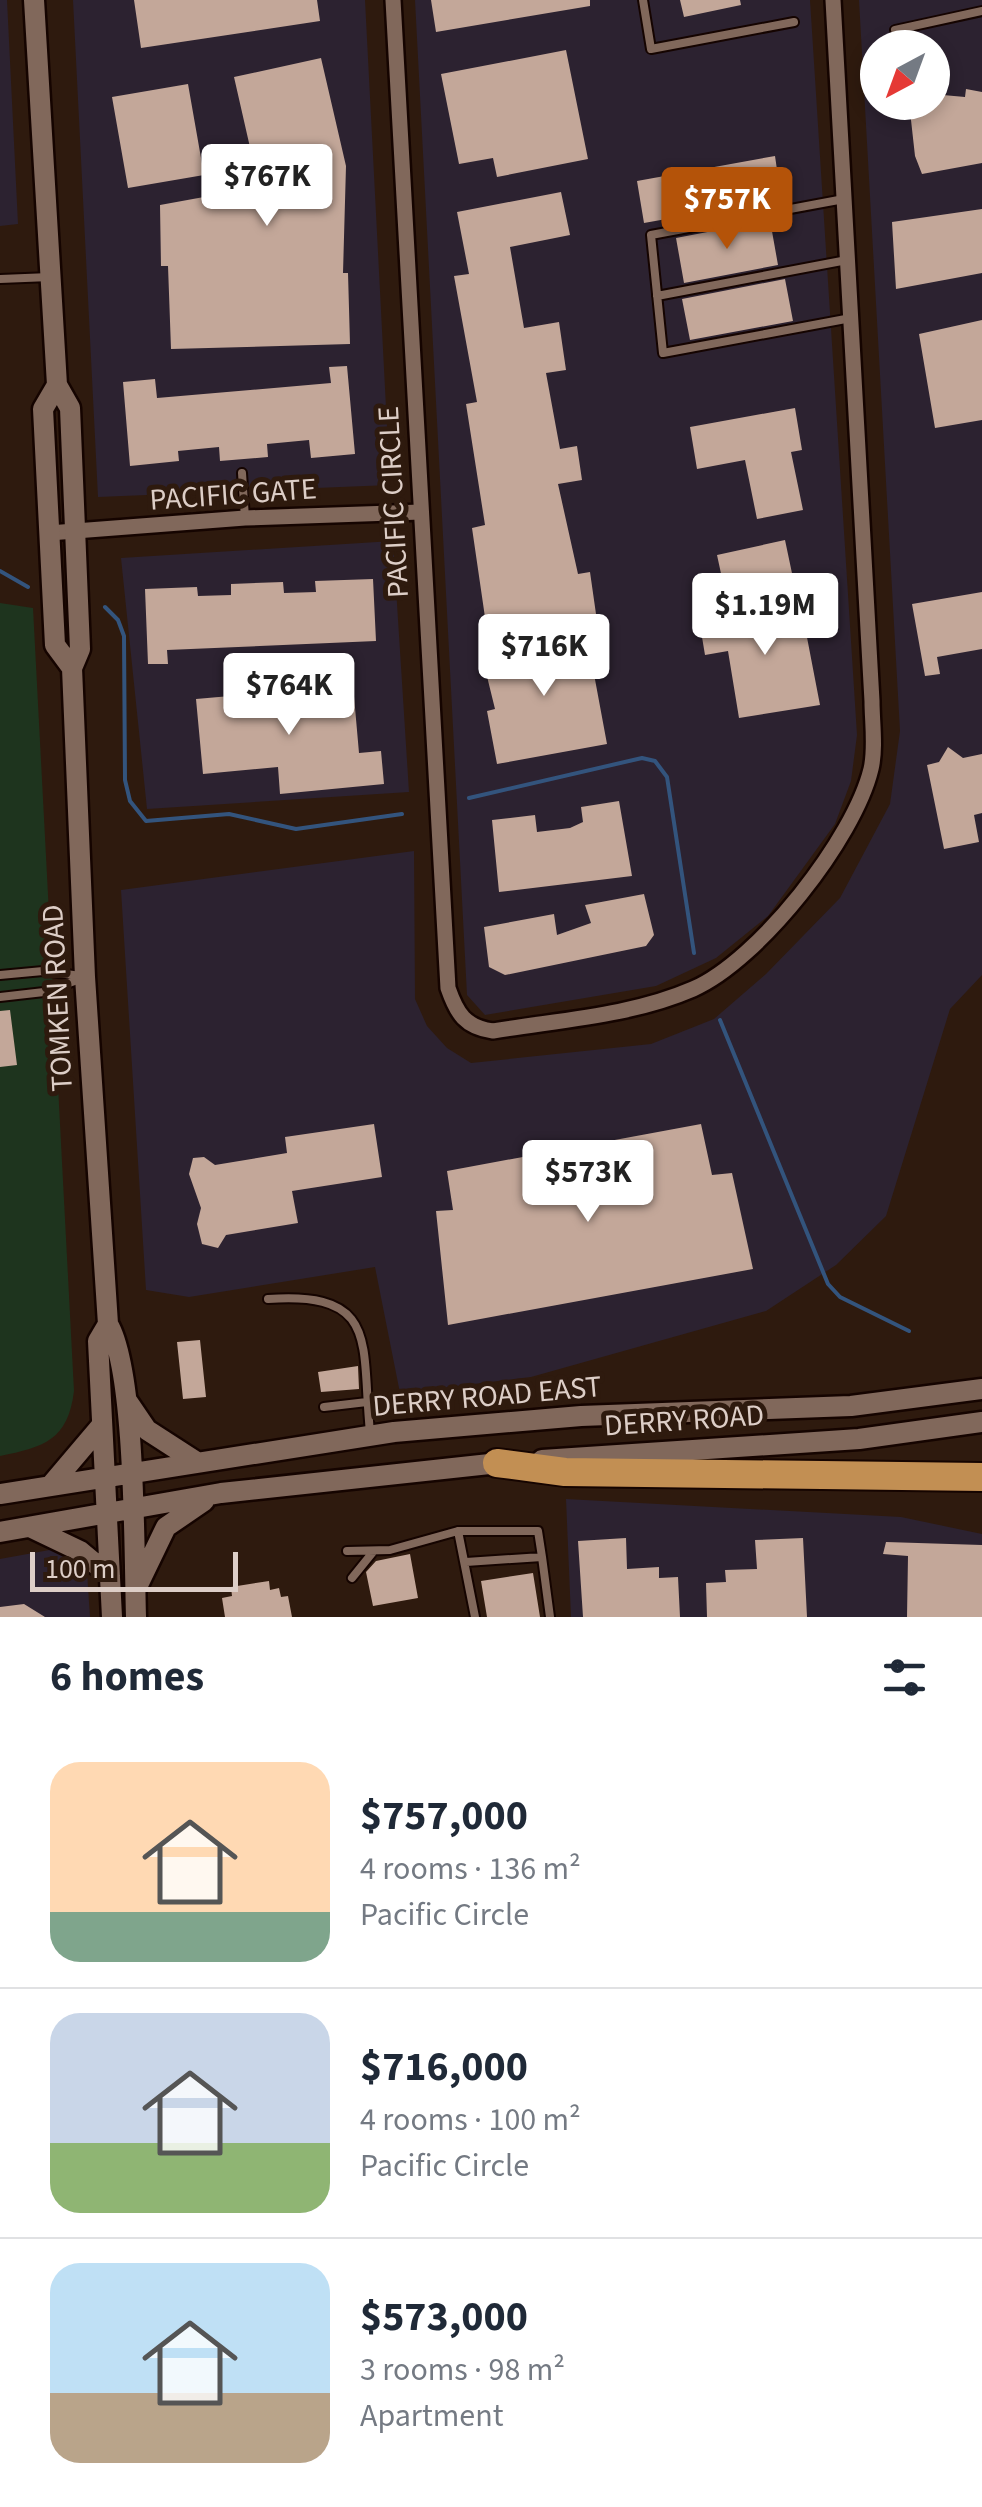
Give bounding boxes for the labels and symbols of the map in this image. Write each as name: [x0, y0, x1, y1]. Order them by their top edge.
north arrow: [860, 30, 950, 120]
pin: $767K: [197, 144, 337, 229]
pin: $757K: [657, 167, 797, 252]
street label: PACIFIC CIRCLE: [367, 405, 420, 599]
street label: PACIFIC GATE: [148, 467, 318, 522]
pin: $1.19M: [684, 573, 846, 658]
pin: $716K: [474, 614, 614, 699]
pin: $764K: [219, 653, 359, 738]
street label: TOMKEN ROAD: [31, 903, 84, 1093]
pin: $573K: [518, 1140, 658, 1225]
street label: DERRY ROAD EAST: [371, 1365, 603, 1428]
street label: DERRY ROAD: [603, 1393, 765, 1448]
scale bar: [30, 1547, 238, 1592]

